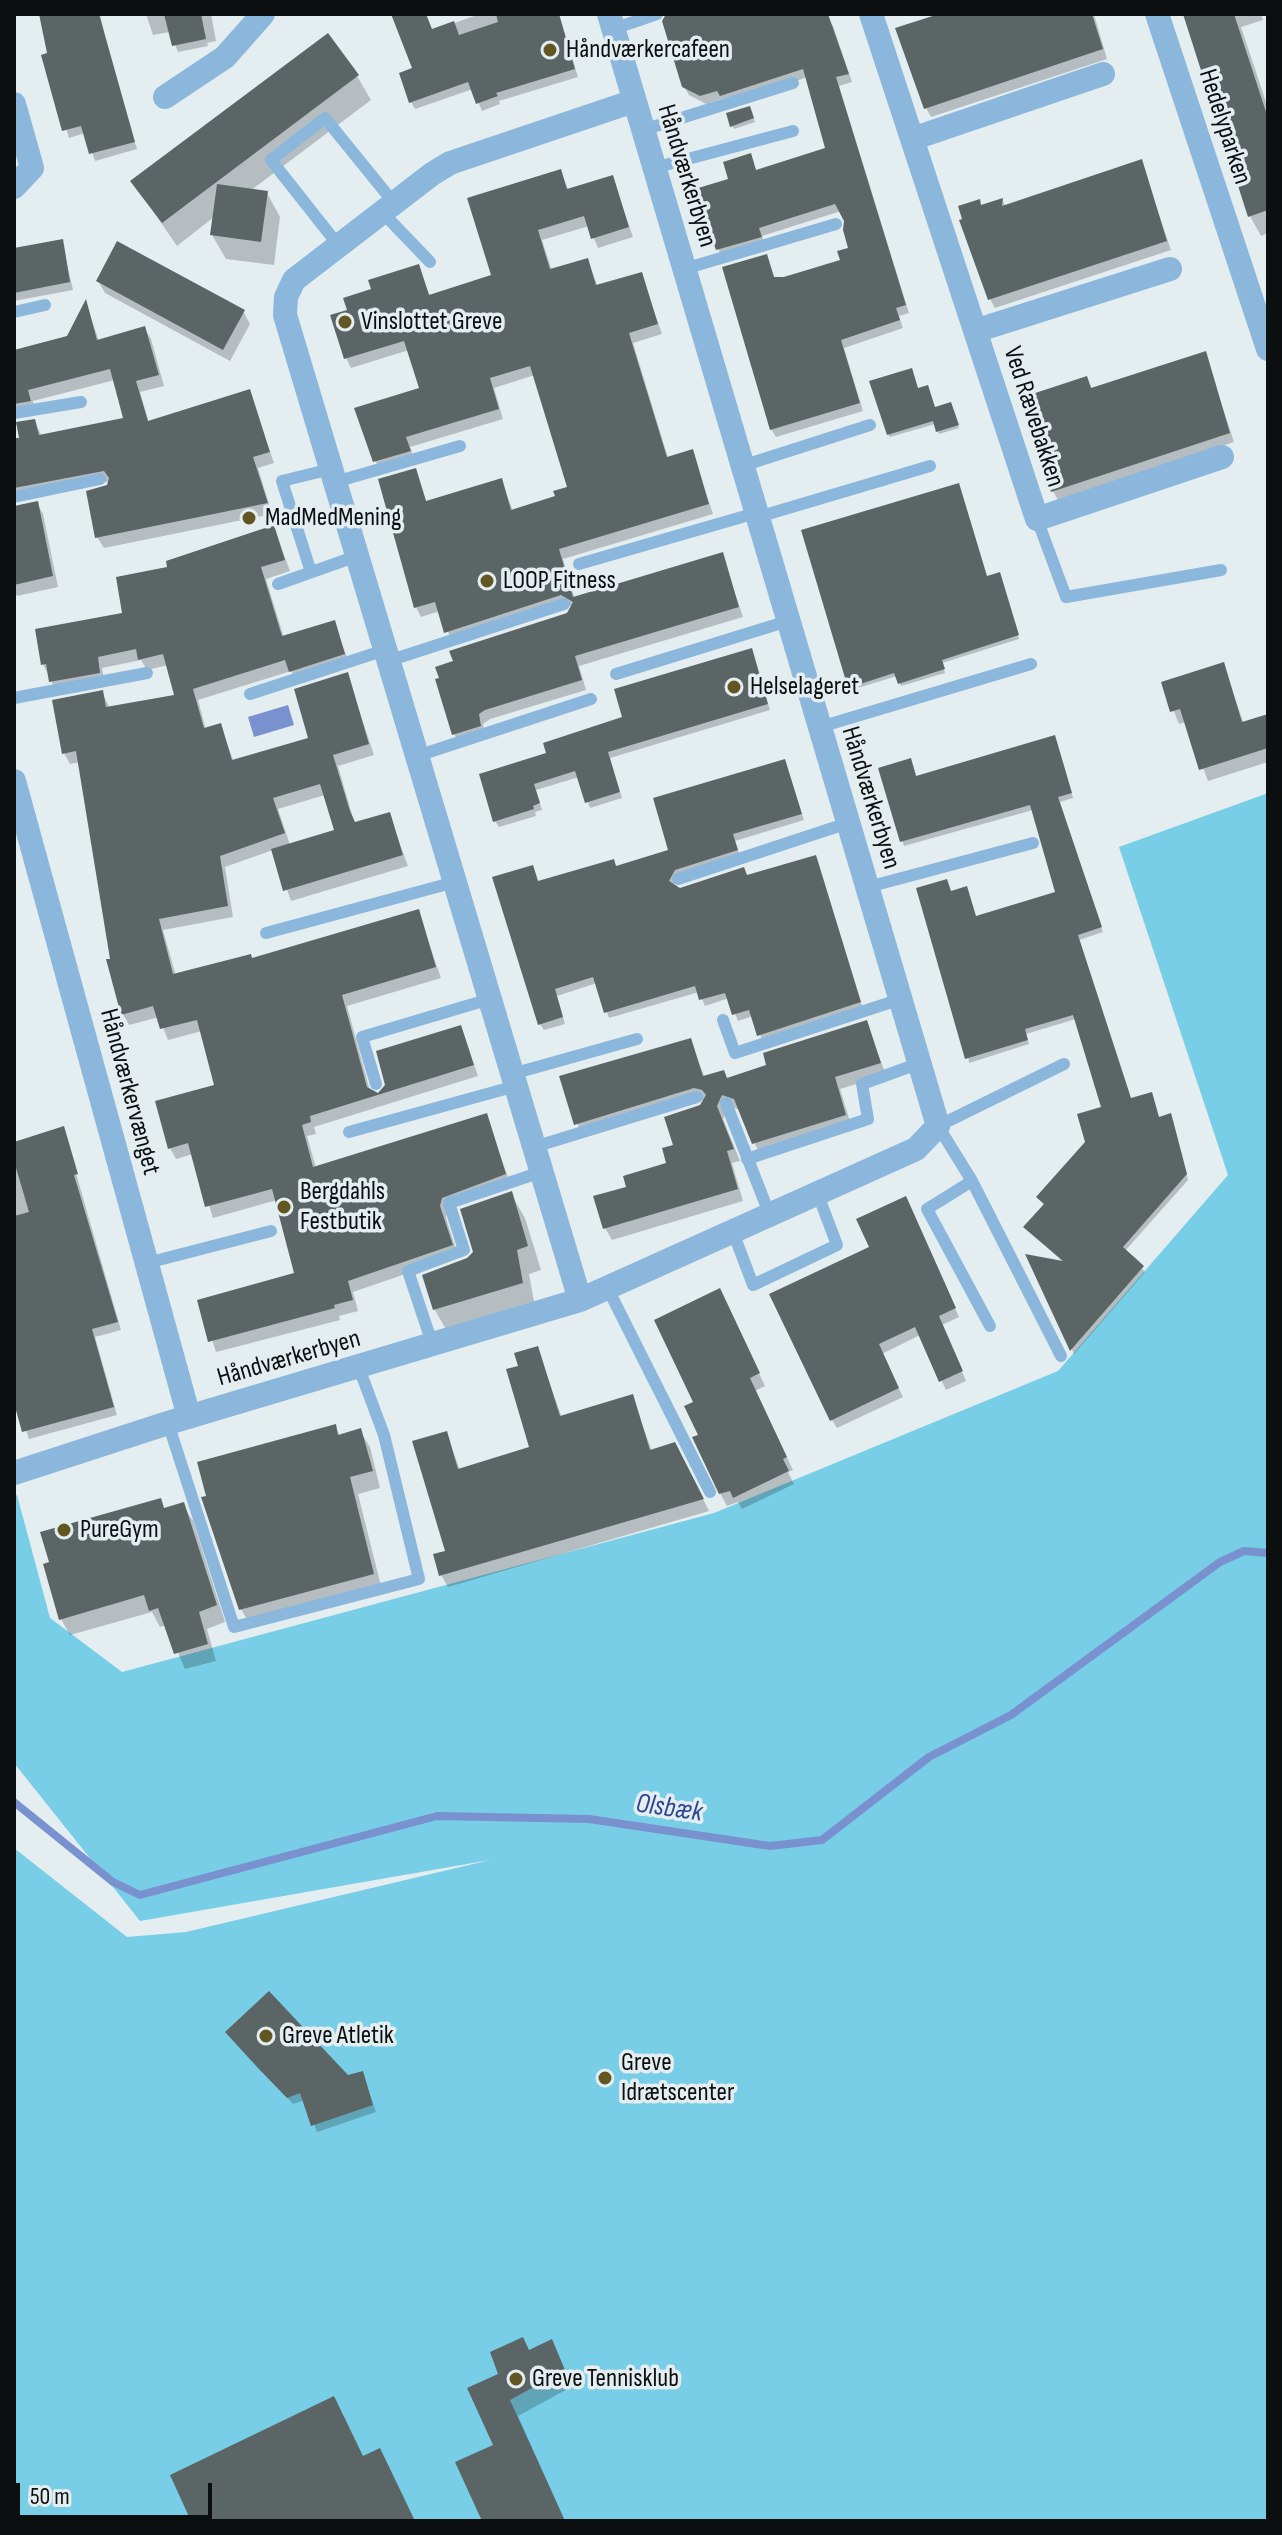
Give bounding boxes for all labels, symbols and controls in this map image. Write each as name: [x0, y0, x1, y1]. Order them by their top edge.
place label: Håndværkercafeen: [566, 34, 730, 66]
marker: Håndværkercafeen: [541, 41, 559, 59]
street label: Hedelyparken: [1191, 66, 1257, 188]
street label: Håndværkerbyen: [650, 101, 722, 251]
place label: Vinslottet Greve: [361, 306, 502, 338]
marker: Vinslottet Greve: [336, 313, 354, 331]
street label: Ved Rævebakken: [996, 343, 1070, 491]
place label: MadMedMening: [265, 502, 401, 534]
marker: MadMedMening: [240, 509, 258, 527]
place label: LOOP Fitness: [503, 565, 616, 597]
marker: LOOP Fitness: [478, 572, 496, 590]
place label: Helselageret: [750, 671, 859, 703]
marker: Helselageret: [725, 678, 743, 696]
street label: Håndværkerbyen: [834, 723, 906, 873]
street label: Håndværkervænget: [92, 1006, 166, 1178]
place label: Bergdahls Festbutik: [300, 1176, 385, 1238]
marker: Bergdahls Festbutik: [275, 1198, 293, 1216]
street label: Håndværkerbyen: [214, 1324, 364, 1394]
place label: PureGym: [80, 1514, 159, 1546]
marker: PureGym: [55, 1521, 73, 1539]
water label: Olsbæk: [634, 1788, 704, 1830]
place label: Greve Atletik: [282, 2020, 394, 2052]
marker: Greve Atletik: [257, 2027, 275, 2045]
place label: Greve Idrætscenter: [621, 2047, 734, 2108]
marker: Greve Idrætscenter: [596, 2069, 614, 2087]
place label: Greve Tennisklub: [532, 2363, 679, 2395]
marker: Greve Tennisklub: [507, 2370, 525, 2388]
scale bar: [20, 2467, 216, 2517]
text: 50 m: [30, 2482, 70, 2511]

